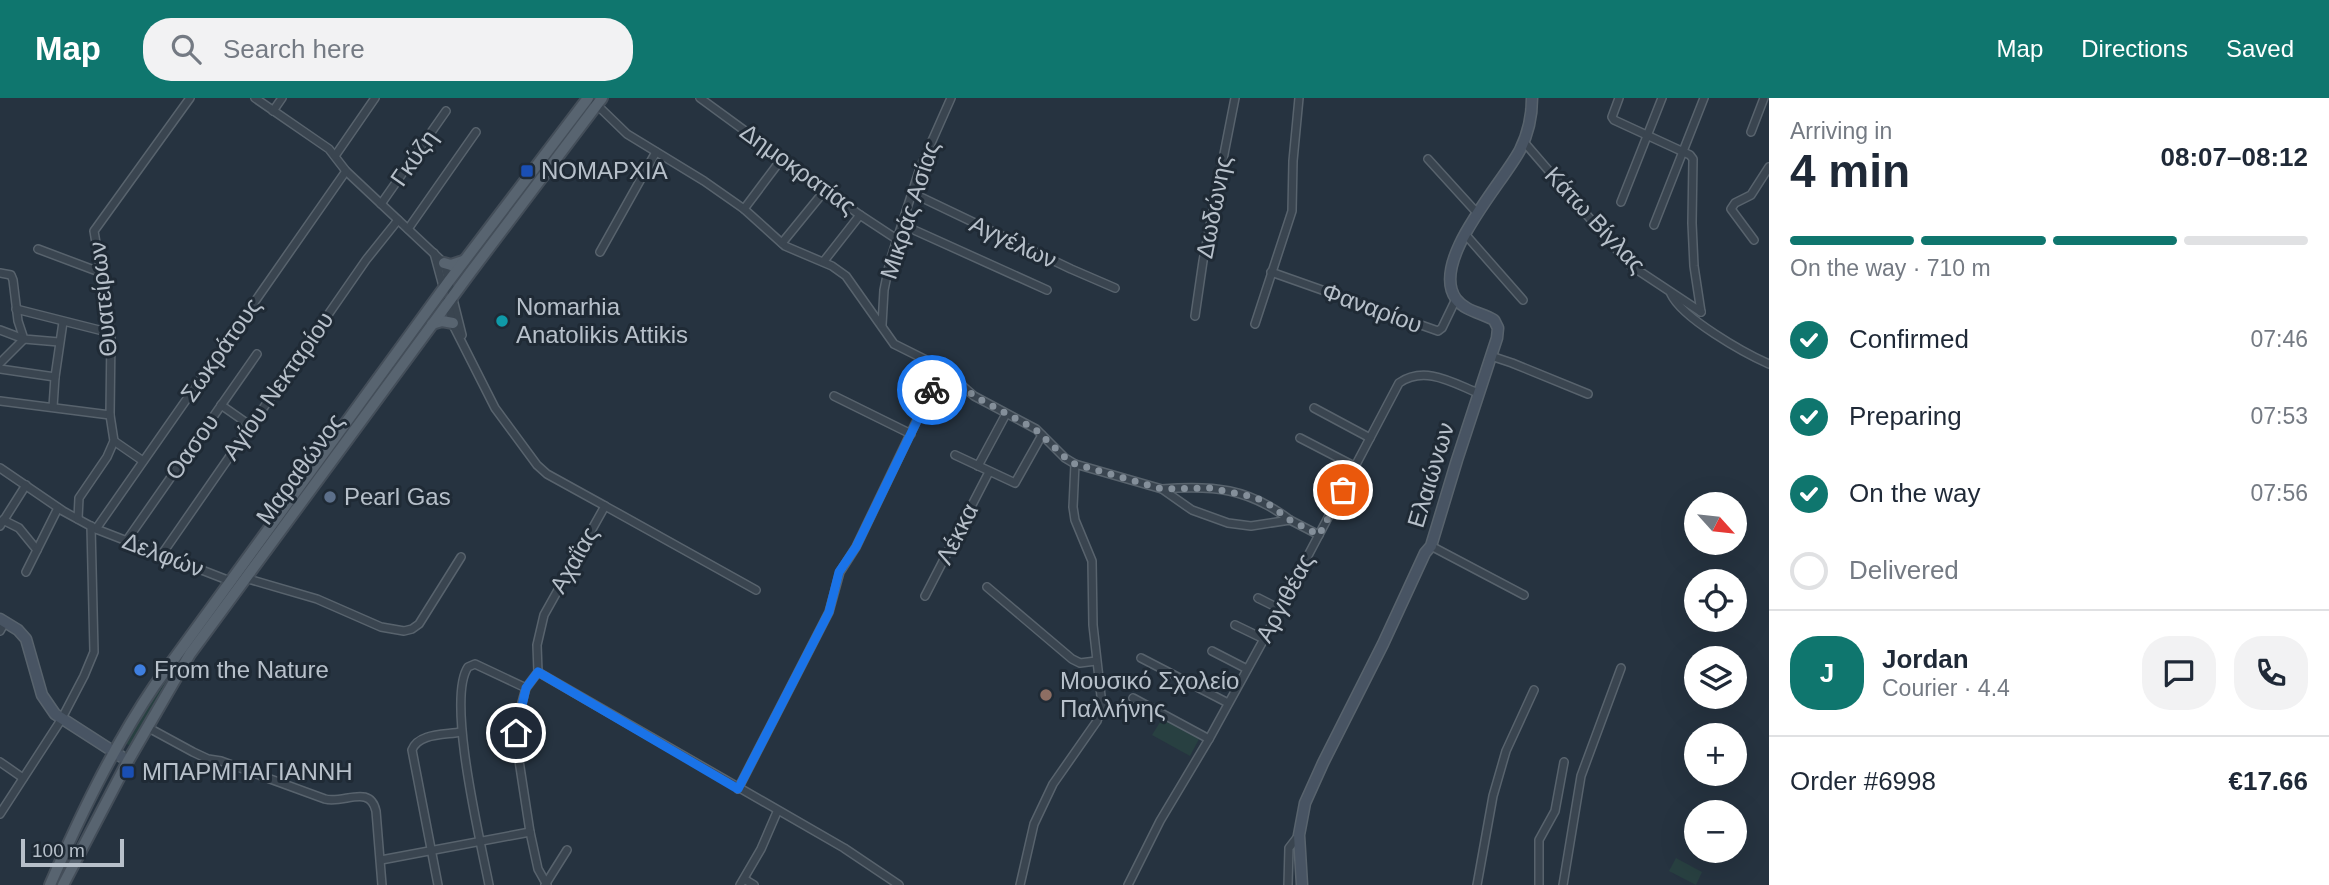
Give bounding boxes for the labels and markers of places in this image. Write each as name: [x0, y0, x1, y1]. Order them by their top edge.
place label: ΝΟΜΑΡΧΙΑ: [541, 157, 668, 184]
marker: ΝΟΜΑΡΧΙΑ: [519, 163, 535, 179]
place label: Nomarhia Anatolikis Attikis: [516, 293, 688, 348]
marker: Nomarhia Anatolikis Attikis: [494, 313, 510, 329]
pin: [1313, 460, 1373, 520]
place label: Pearl Gas: [344, 483, 451, 510]
marker: Pearl Gas: [322, 489, 338, 505]
place label: From the Nature: [154, 656, 329, 683]
marker: From the Nature: [132, 662, 148, 678]
place label: Μουσικό Σχολείο Παλλήνης: [1060, 667, 1239, 722]
marker: Μουσικό Σχολείο Παλλήνης: [1038, 687, 1054, 703]
pin: [486, 703, 546, 763]
place label: ΜΠΑΡΜΠΑΓΙΑΝΝΗ: [142, 758, 353, 785]
marker: ΜΠΑΡΜΠΑΓΙΑΝΝΗ: [120, 764, 136, 780]

